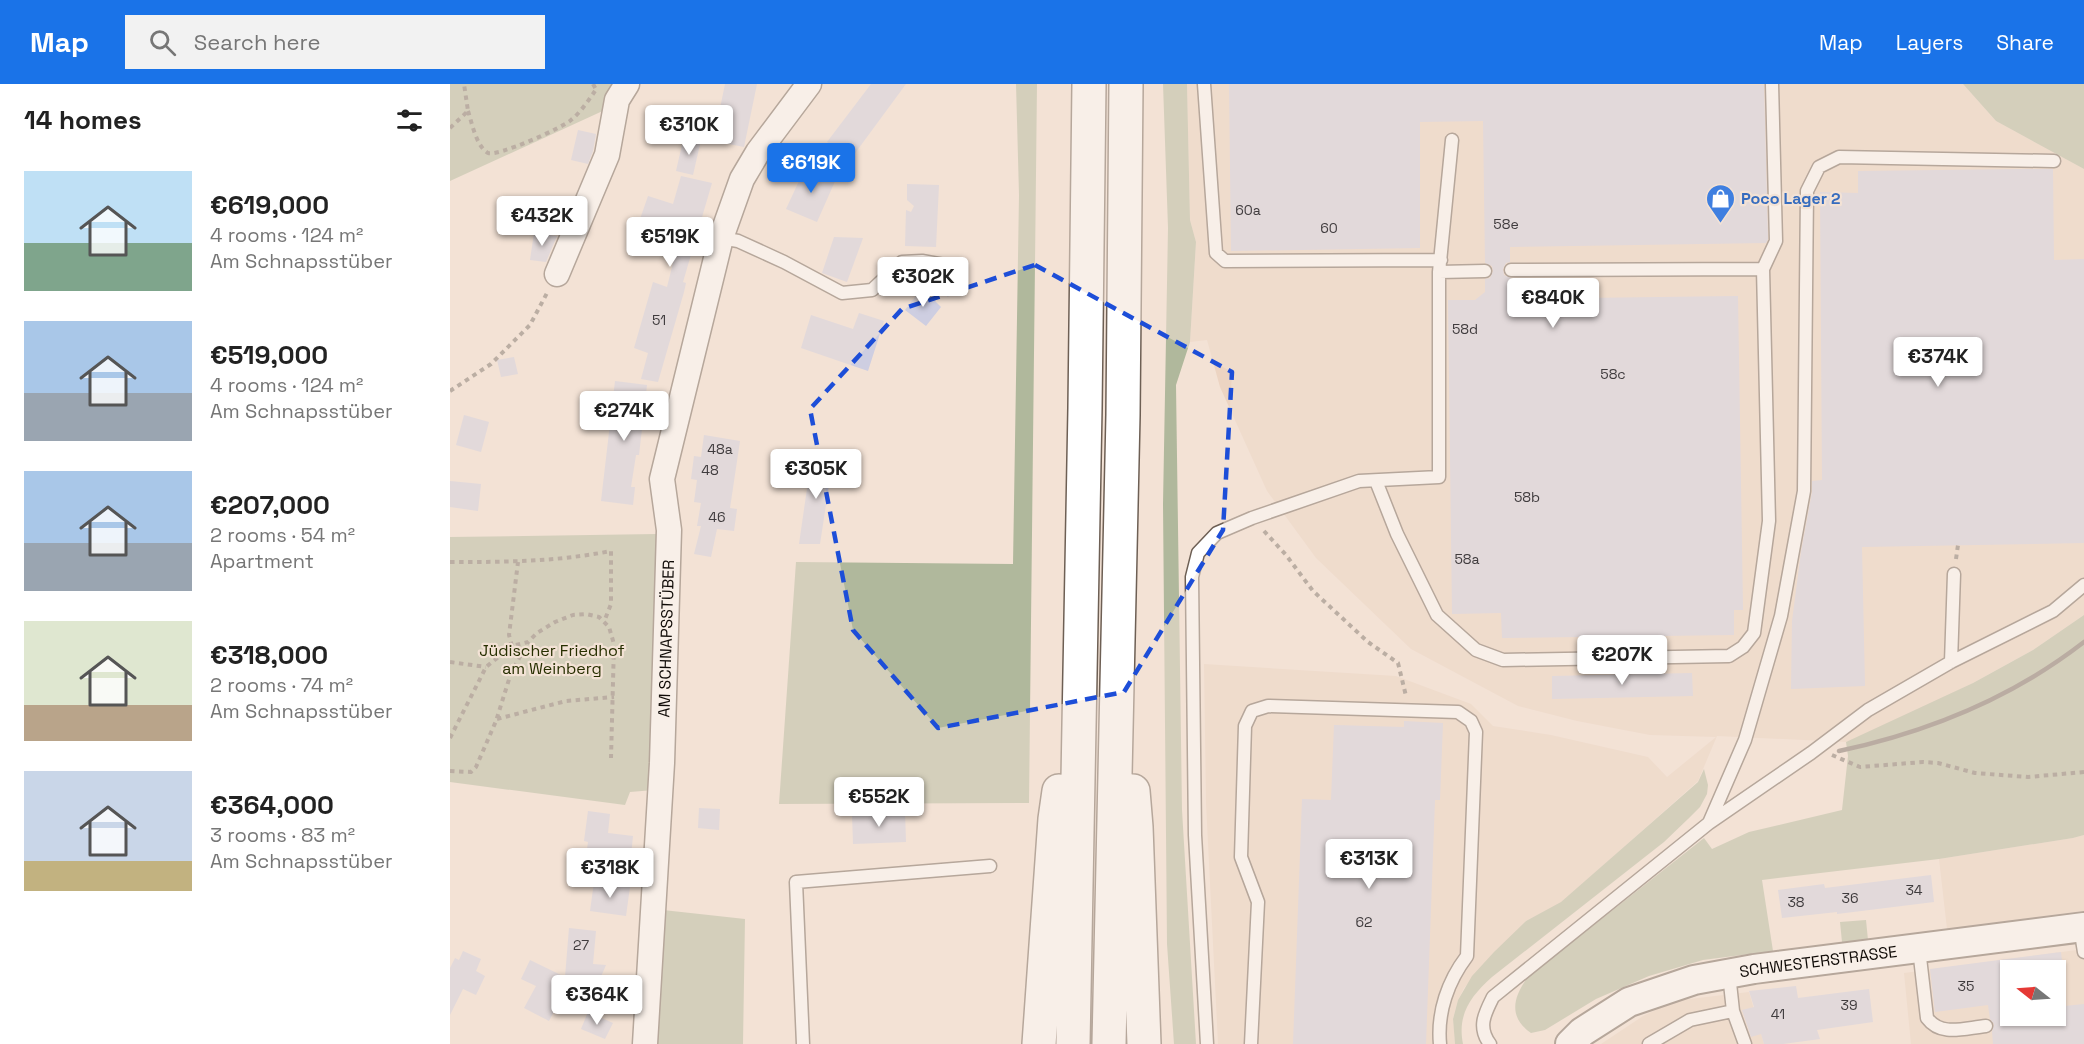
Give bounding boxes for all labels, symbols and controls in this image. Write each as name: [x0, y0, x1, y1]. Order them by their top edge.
search box: [125, 15, 545, 69]
text: Map: [30, 24, 89, 60]
icon: search: [146, 26, 179, 59]
text: Search here: [194, 28, 321, 56]
text: Map: [1819, 29, 1863, 56]
text: Layers: [1896, 29, 1963, 56]
text: Share: [1996, 29, 2054, 56]
text: 14 homes: [24, 103, 142, 137]
icon: filters: [393, 104, 426, 137]
pin: €310K: [647, 105, 731, 156]
text: €310K: [659, 111, 719, 137]
pin: €619K: [769, 143, 853, 194]
text: €619K: [781, 149, 841, 175]
shop icon: Poco Lager 2: [1704, 182, 1736, 224]
text: €619,000: [210, 188, 329, 222]
place label: Poco Lager 2: [1741, 188, 1841, 209]
icon: home: [72, 195, 144, 267]
pin: €432K: [500, 196, 584, 247]
house number: 60a: [1235, 201, 1261, 219]
text: €432K: [511, 202, 573, 228]
house number: 58e: [1493, 215, 1519, 233]
pin: €519K: [628, 217, 712, 268]
house number: 60: [1320, 219, 1338, 237]
text: 4 rooms · 124 m²: [210, 222, 363, 248]
text: €519K: [640, 223, 700, 249]
text: Am Schnapsstüber: [210, 248, 393, 274]
pin: €302K: [881, 257, 965, 308]
text: €302K: [891, 263, 955, 289]
pin: €840K: [1511, 278, 1595, 329]
text: €840K: [1521, 284, 1585, 310]
house number: 51: [652, 311, 666, 329]
house number: 58d: [1452, 320, 1478, 338]
pin: €374K: [1896, 337, 1980, 388]
text: €519,000: [210, 338, 328, 372]
text: €374K: [1907, 343, 1969, 369]
icon: home: [72, 345, 144, 417]
house number: 58c: [1600, 365, 1626, 383]
text: 4 rooms · 124 m²: [210, 372, 363, 398]
pin: €274K: [582, 391, 666, 442]
text: €274K: [594, 397, 654, 423]
text: Am Schnapsstüber: [210, 398, 393, 424]
house number: 48a: [707, 440, 733, 458]
pin: €305K: [774, 449, 858, 500]
text: €305K: [784, 455, 848, 481]
house number: 48: [701, 461, 719, 479]
text: €207,000: [210, 488, 330, 522]
house number: 58b: [1514, 488, 1540, 506]
icon: home: [72, 495, 144, 567]
house number: 46: [708, 508, 726, 526]
text: 2 rooms · 54 m²: [210, 522, 355, 548]
text: Apartment: [210, 548, 314, 574]
house number: 58a: [1454, 550, 1480, 568]
street label: AM SCHNAPSSTÜBER: [653, 559, 679, 718]
pin: €207K: [1580, 635, 1664, 686]
text: €318,000: [210, 638, 328, 672]
park label: Jüdischer Friedhof am Weinberg: [479, 640, 625, 679]
text: €207K: [1591, 641, 1653, 667]
icon: home: [72, 645, 144, 717]
text: 2 rooms · 74 m²: [210, 672, 353, 698]
text: Am Schnapsstüber: [210, 698, 393, 724]
pin: €552K: [837, 777, 921, 828]
text: €552K: [848, 783, 910, 809]
text: €364,000: [210, 788, 334, 822]
icon: home: [72, 795, 144, 867]
text: 3 rooms · 83 m²: [210, 822, 355, 848]
pin: €313K: [1327, 839, 1411, 890]
text: €313K: [1339, 845, 1399, 871]
text: Am Schnapsstüber: [210, 848, 393, 874]
pin: €318K: [568, 848, 652, 899]
text: €318K: [581, 854, 639, 880]
house number: 34: [1905, 881, 1923, 899]
house number: 36: [1841, 889, 1859, 907]
house number: 38: [1787, 893, 1805, 911]
house number: 62: [1356, 913, 1372, 931]
house number: 27: [573, 936, 589, 954]
street label: SCHWESTERSTRASSE: [1738, 941, 1898, 983]
north arrow: [2000, 960, 2066, 1026]
map controls: [2000, 960, 2066, 1026]
pin: €364K: [555, 975, 639, 1026]
house number: 35: [1958, 977, 1974, 995]
text: €364K: [565, 981, 629, 1007]
house number: 39: [1840, 996, 1858, 1014]
house number: 41: [1771, 1005, 1785, 1023]

